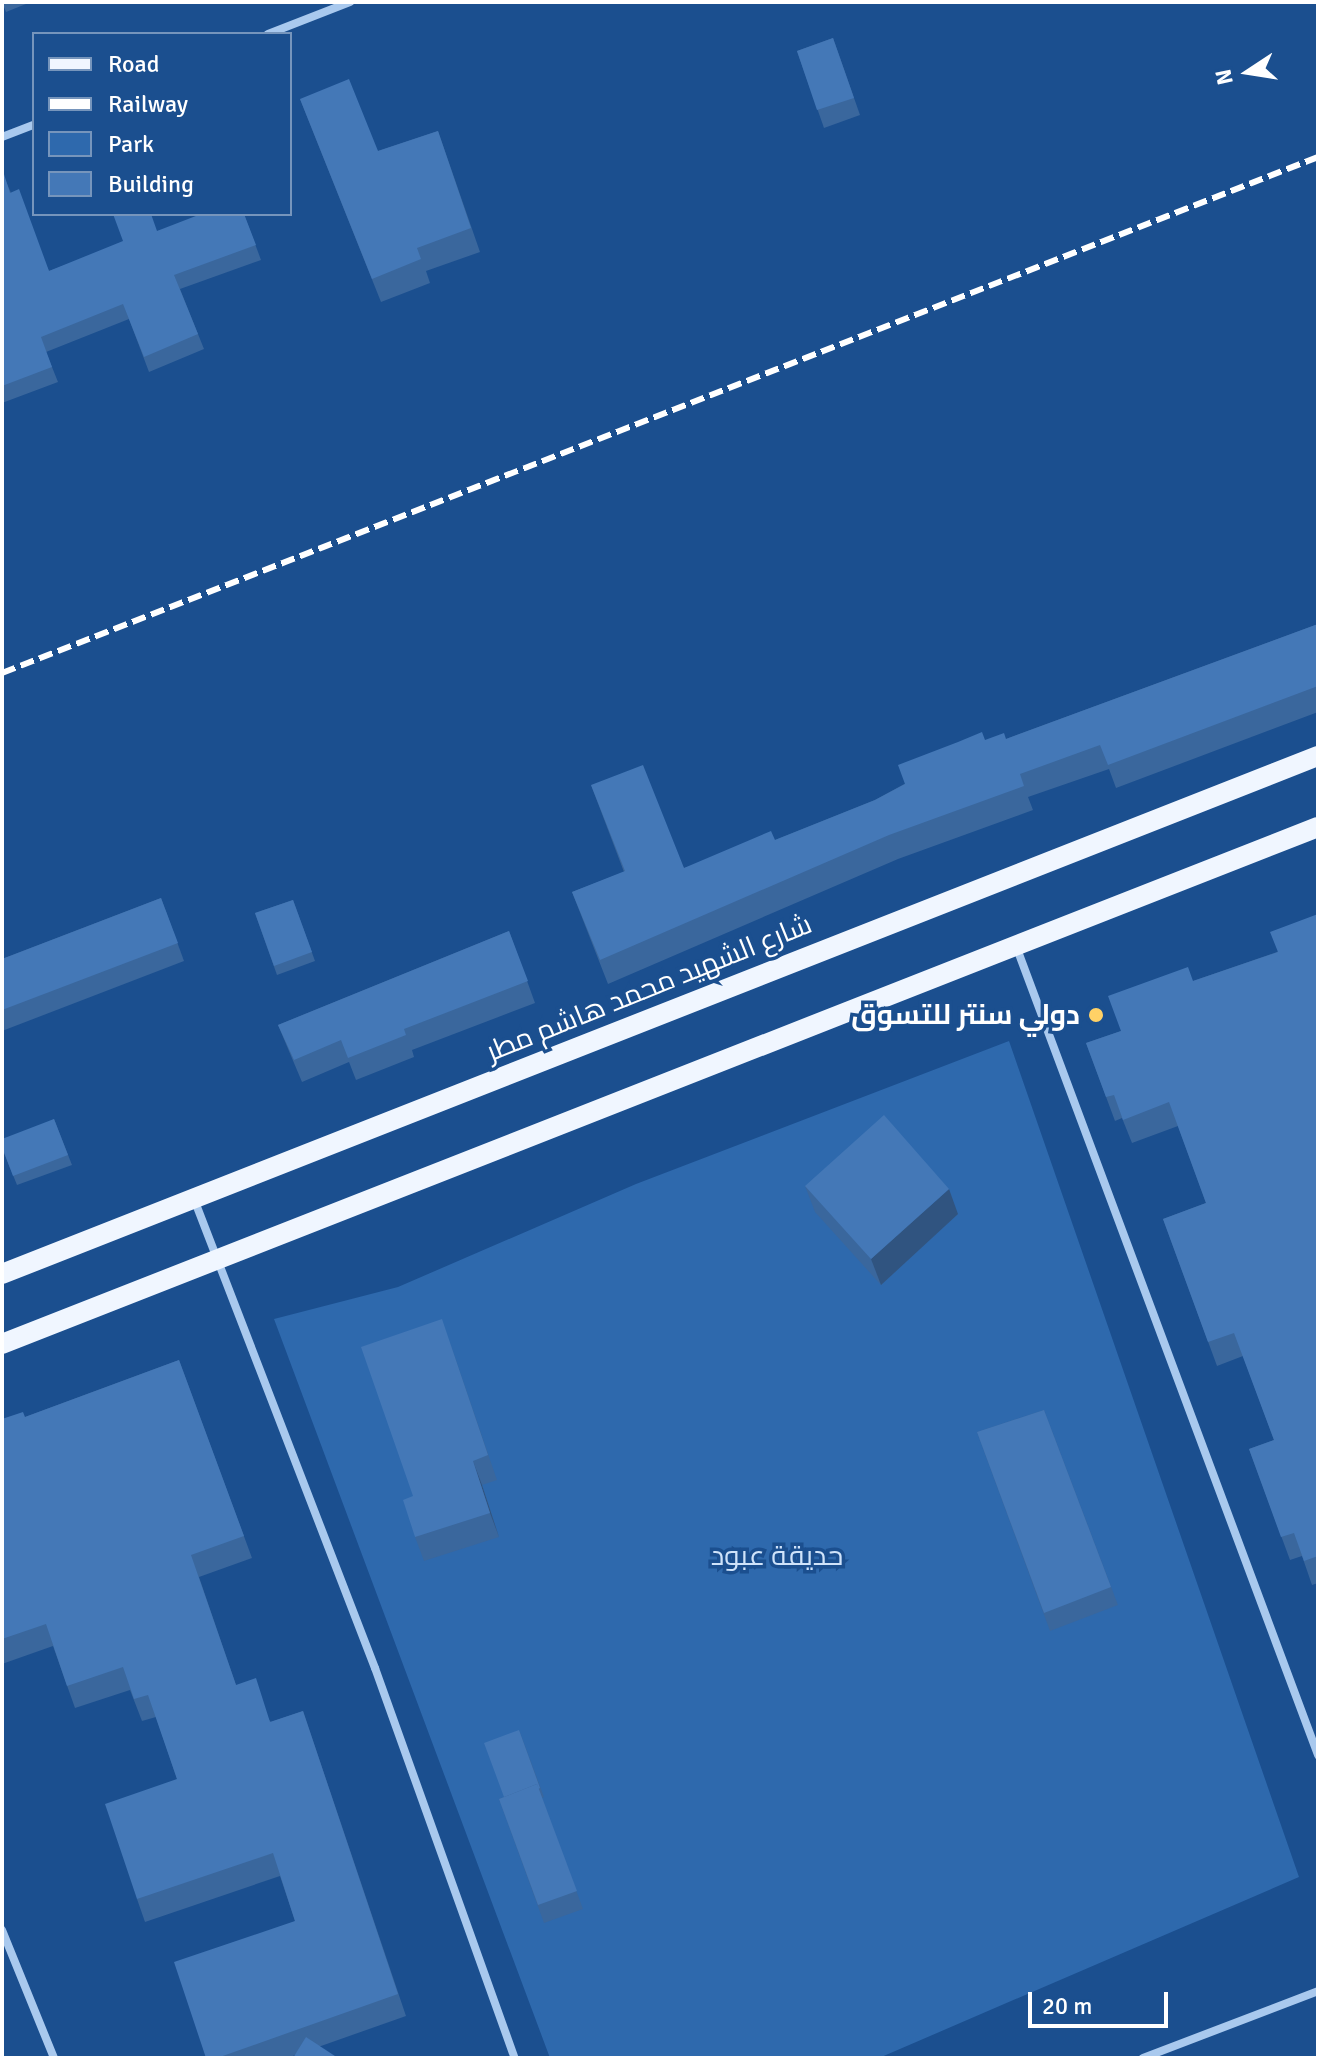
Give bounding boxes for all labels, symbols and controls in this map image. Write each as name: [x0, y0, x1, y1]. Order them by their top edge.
legend: [32, 32, 292, 216]
north arrow: [1208, 32, 1288, 112]
text: Road: [108, 49, 159, 79]
text: N: [1209, 67, 1239, 87]
text: Railway: [108, 89, 188, 119]
text: Park: [108, 129, 154, 159]
text: Building: [108, 169, 194, 199]
street label: شارع الشهيد محمد هاشم مطر: [481, 907, 817, 1069]
place label: دولي سنتر للتسوق: [851, 998, 1080, 1032]
marker: دولي سنتر للتسوق: [1087, 1006, 1105, 1024]
park label: حديقة عبود: [711, 1539, 843, 1573]
scale bar: [1032, 1976, 1172, 2026]
text: 20 m: [1042, 1991, 1092, 2021]

